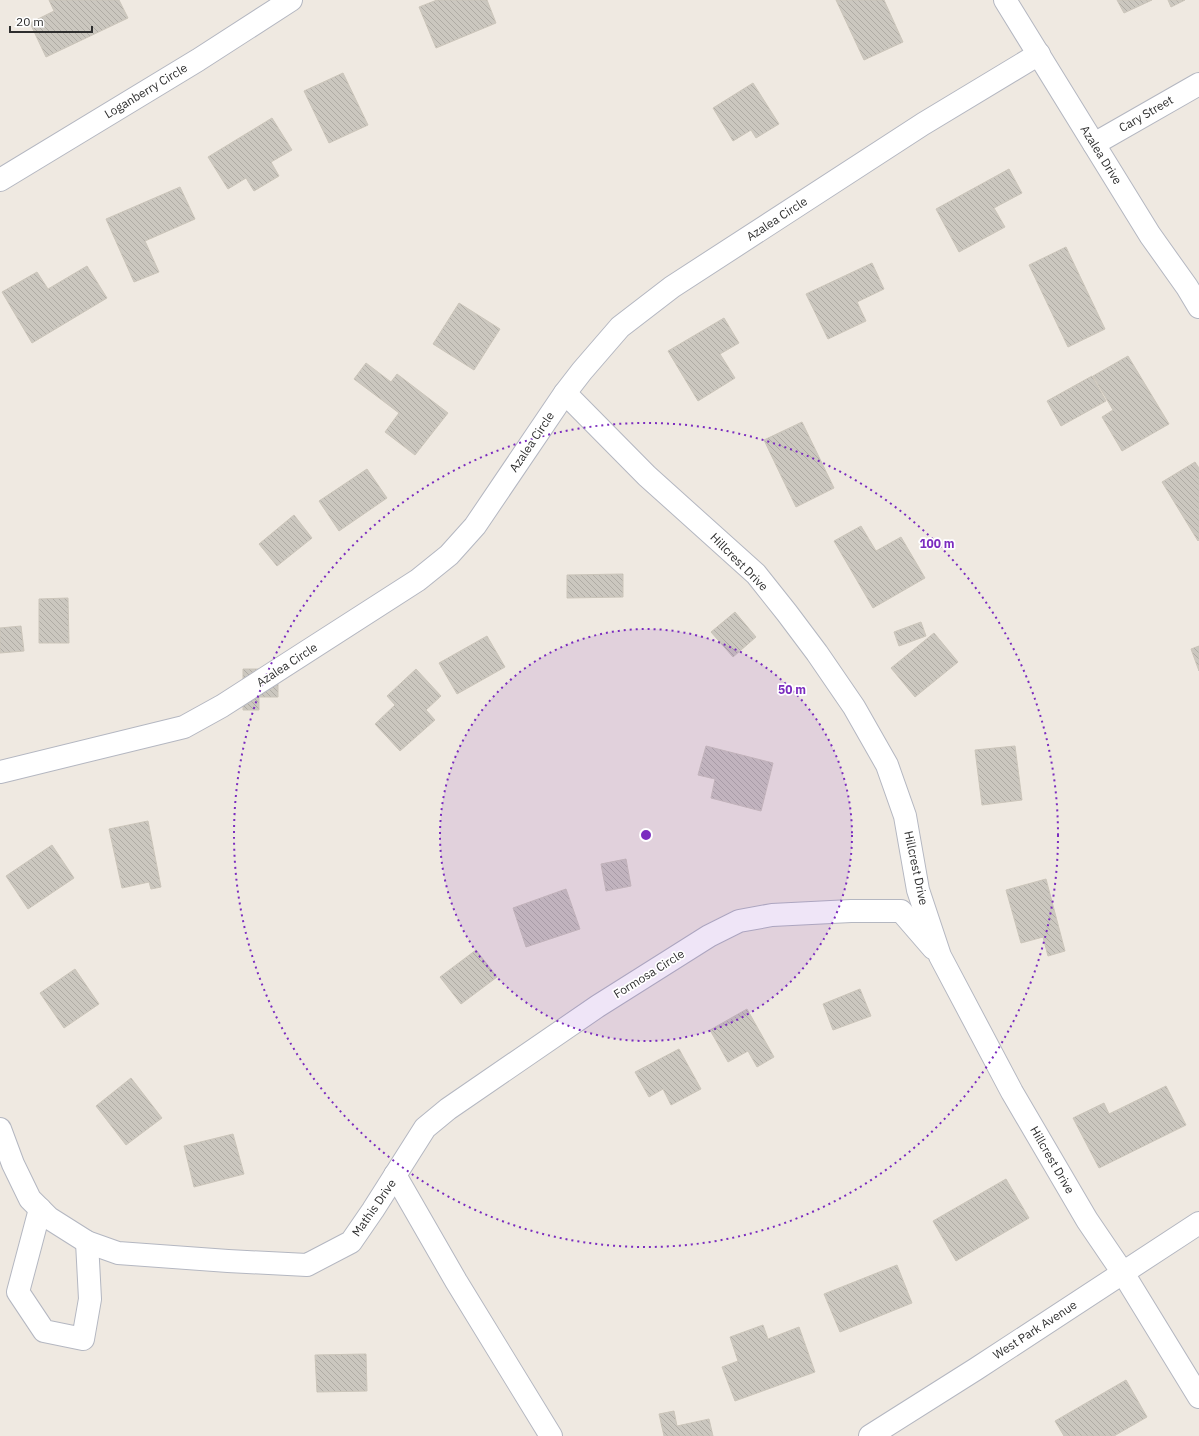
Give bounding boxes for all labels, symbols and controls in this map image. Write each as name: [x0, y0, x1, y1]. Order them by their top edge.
scale bar: [10, 8, 92, 34]
text: 20 m: [16, 14, 44, 29]
street label: Loganberry Circle: [102, 60, 190, 121]
street label: Cary Street: [1116, 92, 1176, 135]
street label: Azalea Drive: [1077, 122, 1126, 187]
street label: Azalea Circle: [743, 193, 810, 244]
street label: Azalea Circle: [506, 408, 557, 475]
street label: Hillcrest Drive: [707, 530, 772, 594]
text: 100 m: [919, 536, 955, 551]
street label: Azalea Circle: [253, 639, 320, 690]
text: 50 m: [778, 682, 806, 697]
centre of rings: [639, 828, 653, 842]
street label: Hillcrest Drive: [901, 829, 932, 907]
street label: Formosa Circle: [611, 946, 687, 1001]
street label: Hillcrest Drive: [1027, 1123, 1078, 1197]
street label: Mathis Drive: [348, 1176, 399, 1239]
street label: West Park Avenue: [990, 1297, 1080, 1362]

